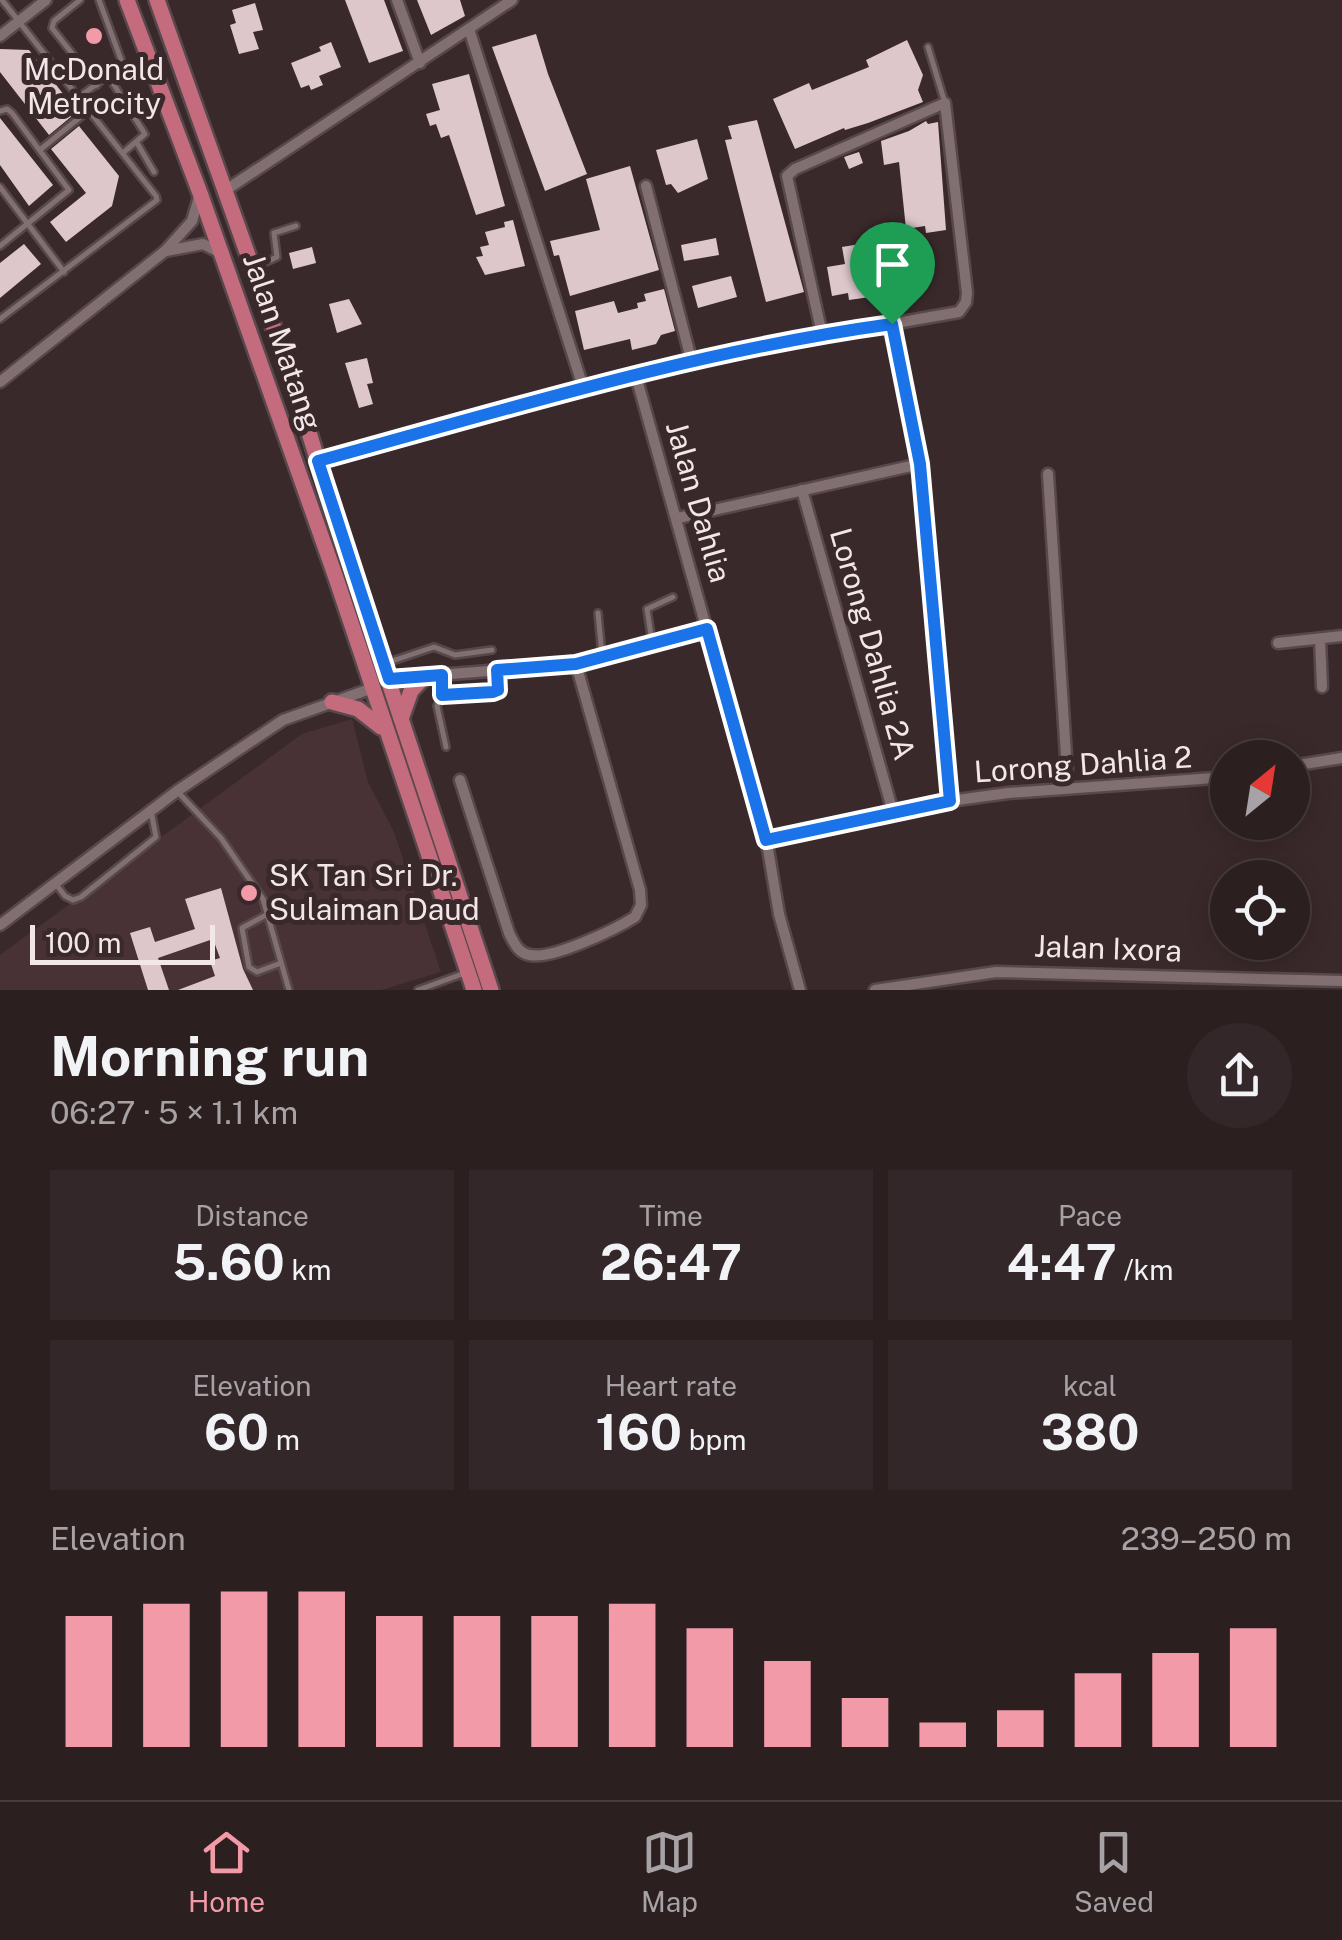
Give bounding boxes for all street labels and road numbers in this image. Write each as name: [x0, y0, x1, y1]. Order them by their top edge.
street label: Jalan Matang: [236, 248, 330, 435]
street label: Jalan Dahlia: [659, 417, 739, 586]
street label: Lorong Dahlia 2A: [823, 524, 923, 764]
street label: Lorong Dahlia 2: [973, 738, 1193, 790]
street label: Jalan Ixora: [1033, 927, 1183, 969]

